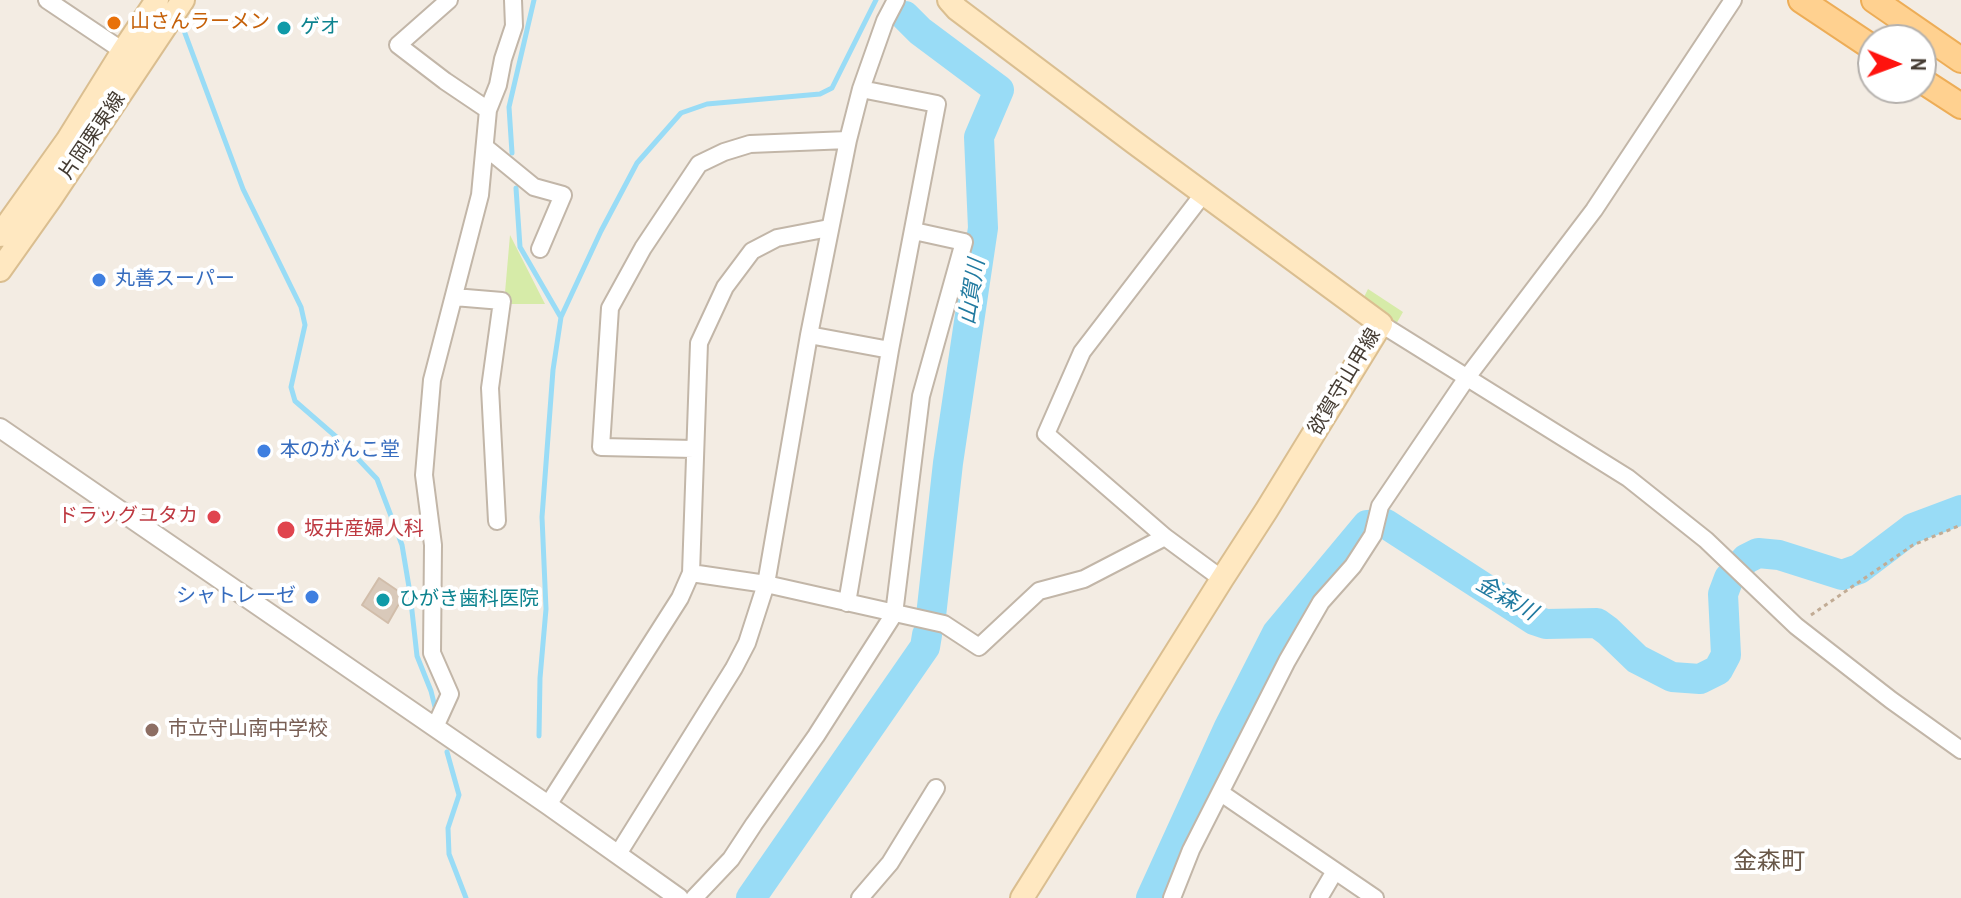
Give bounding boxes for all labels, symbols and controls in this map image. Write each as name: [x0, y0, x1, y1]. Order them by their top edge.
place label: 山さんラーメン: [130, 11, 270, 35]
marker: 山さんラーメン: [105, 14, 123, 32]
place label: ゲオ: [300, 16, 340, 40]
marker: ゲオ: [275, 19, 293, 37]
north arrow: [1857, 24, 1937, 104]
text: N: [1904, 58, 1934, 71]
street label: 片岡栗東線: [55, 88, 131, 184]
water label: 山賀川: [955, 257, 991, 327]
place label: 丸善スーパー: [115, 268, 235, 292]
marker: 丸善スーパー: [90, 271, 108, 289]
street label: 欲賀守山甲線: [1304, 324, 1386, 440]
place label: 本のがんこ堂: [280, 439, 400, 463]
marker: 本のがんこ堂: [255, 442, 273, 460]
place label: ドラッグユタカ: [58, 505, 198, 529]
marker: ドラッグユタカ: [205, 508, 223, 526]
place label: 坂井産婦人科: [304, 518, 424, 542]
marker: 坂井産婦人科: [275, 519, 297, 541]
water label: 金森川: [1471, 571, 1541, 627]
place label: シャトレーゼ: [176, 585, 296, 609]
marker: シャトレーゼ: [303, 588, 321, 606]
place label: ひがき歯科医院: [399, 588, 539, 612]
marker: ひがき歯科医院: [374, 591, 392, 609]
place label: 市立守山南中学校: [168, 718, 328, 742]
marker: 市立守山南中学校: [143, 721, 161, 739]
district label: 金森町: [1733, 849, 1805, 877]

